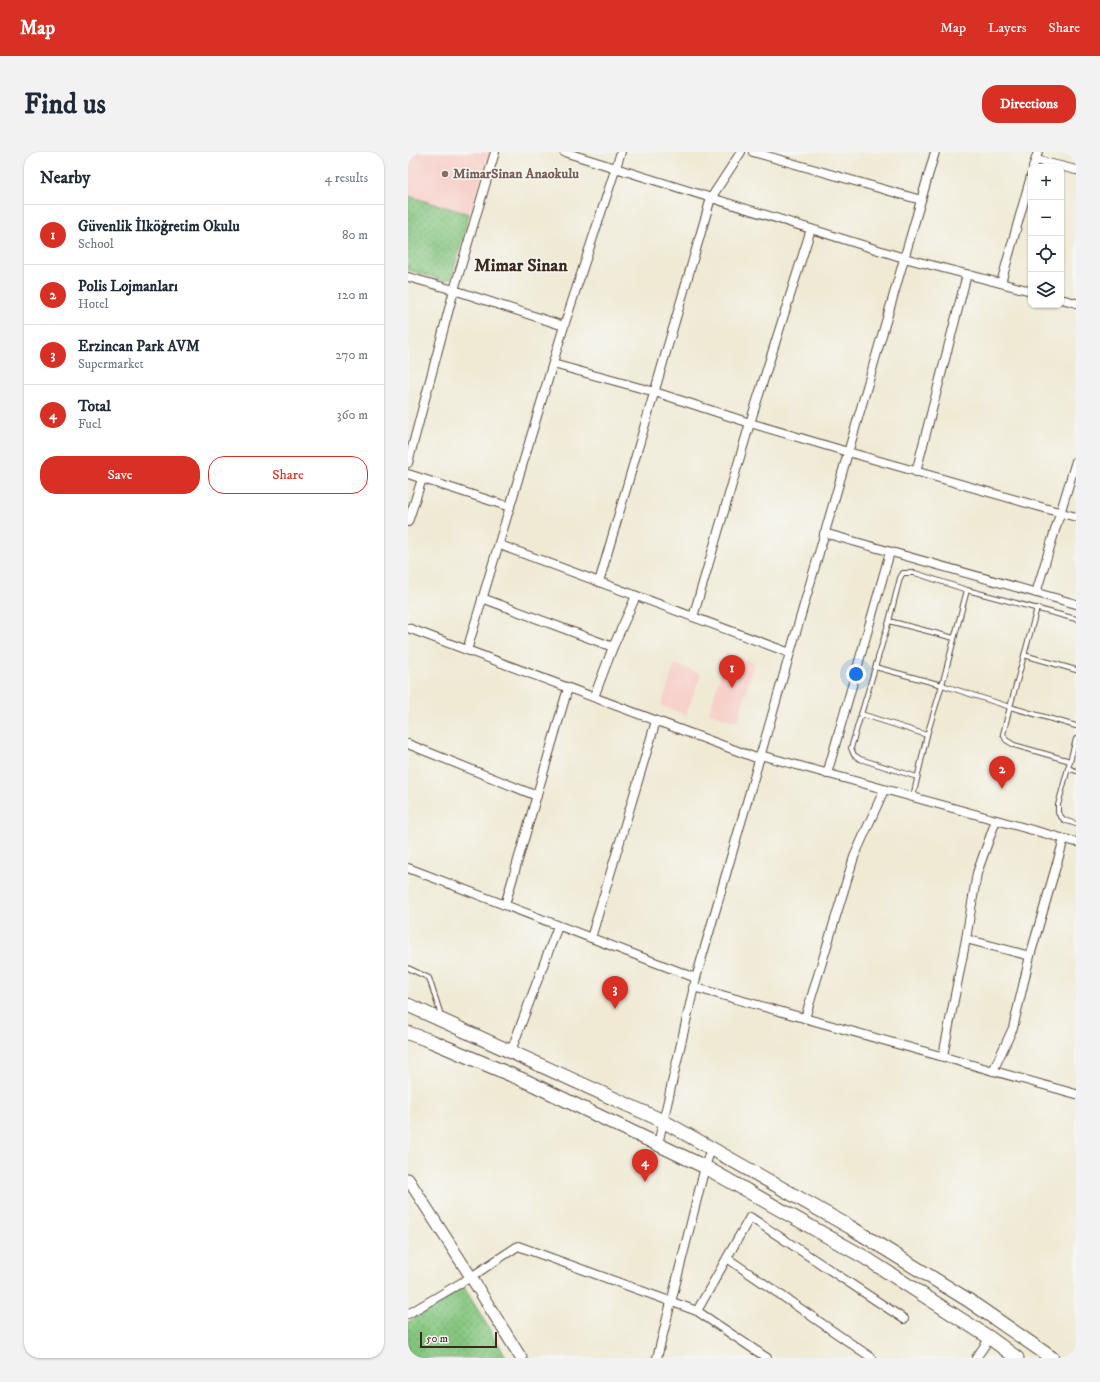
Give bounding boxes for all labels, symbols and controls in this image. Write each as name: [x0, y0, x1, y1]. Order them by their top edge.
text: Map: [20, 17, 55, 40]
text: Map: [940, 19, 966, 37]
text: Layers: [988, 19, 1026, 37]
text: Share: [1048, 19, 1080, 37]
button: Directions: [982, 85, 1076, 123]
text: Find us: [24, 87, 106, 122]
map controls: [1028, 164, 1064, 308]
button: +: [1028, 164, 1064, 200]
place label: MimarSinan Anaokulu: [453, 165, 579, 183]
text: Nearby: [40, 167, 90, 189]
marker: MimarSinan Anaokulu: [440, 169, 450, 179]
text: 4 results: [325, 170, 368, 186]
button: −: [1028, 200, 1064, 236]
text: Güvenlik İlköğretim Okulu: [78, 217, 240, 236]
text: 1: [51, 227, 55, 243]
text: 80 m: [342, 227, 368, 243]
text: School: [78, 236, 114, 252]
button: locate: [1028, 236, 1064, 272]
district label: Mimar Sinan: [474, 255, 568, 277]
button: layers: [1028, 272, 1064, 308]
text: Polis Lojmanları: [78, 277, 178, 296]
text: 2: [50, 287, 56, 303]
text: 120 m: [337, 287, 368, 303]
text: Hotel: [78, 296, 109, 312]
text: Erzincan Park AVM: [78, 337, 200, 356]
text: 3: [51, 347, 55, 363]
text: 270 m: [336, 347, 368, 363]
text: Supermarket: [78, 356, 144, 372]
text: Total: [78, 397, 111, 416]
text: 4: [49, 407, 57, 423]
text: 360 m: [337, 407, 368, 423]
text: Fuel: [78, 416, 101, 432]
button: Save: [40, 456, 200, 494]
button: Share: [208, 456, 368, 494]
pin: 1: [719, 655, 745, 688]
your location: [846, 664, 866, 684]
pin: 2: [989, 756, 1015, 789]
pin: 3: [602, 976, 628, 1009]
pin: 4: [632, 1149, 658, 1182]
scale bar: [420, 1330, 497, 1349]
text: 50 m: [426, 1332, 448, 1346]

